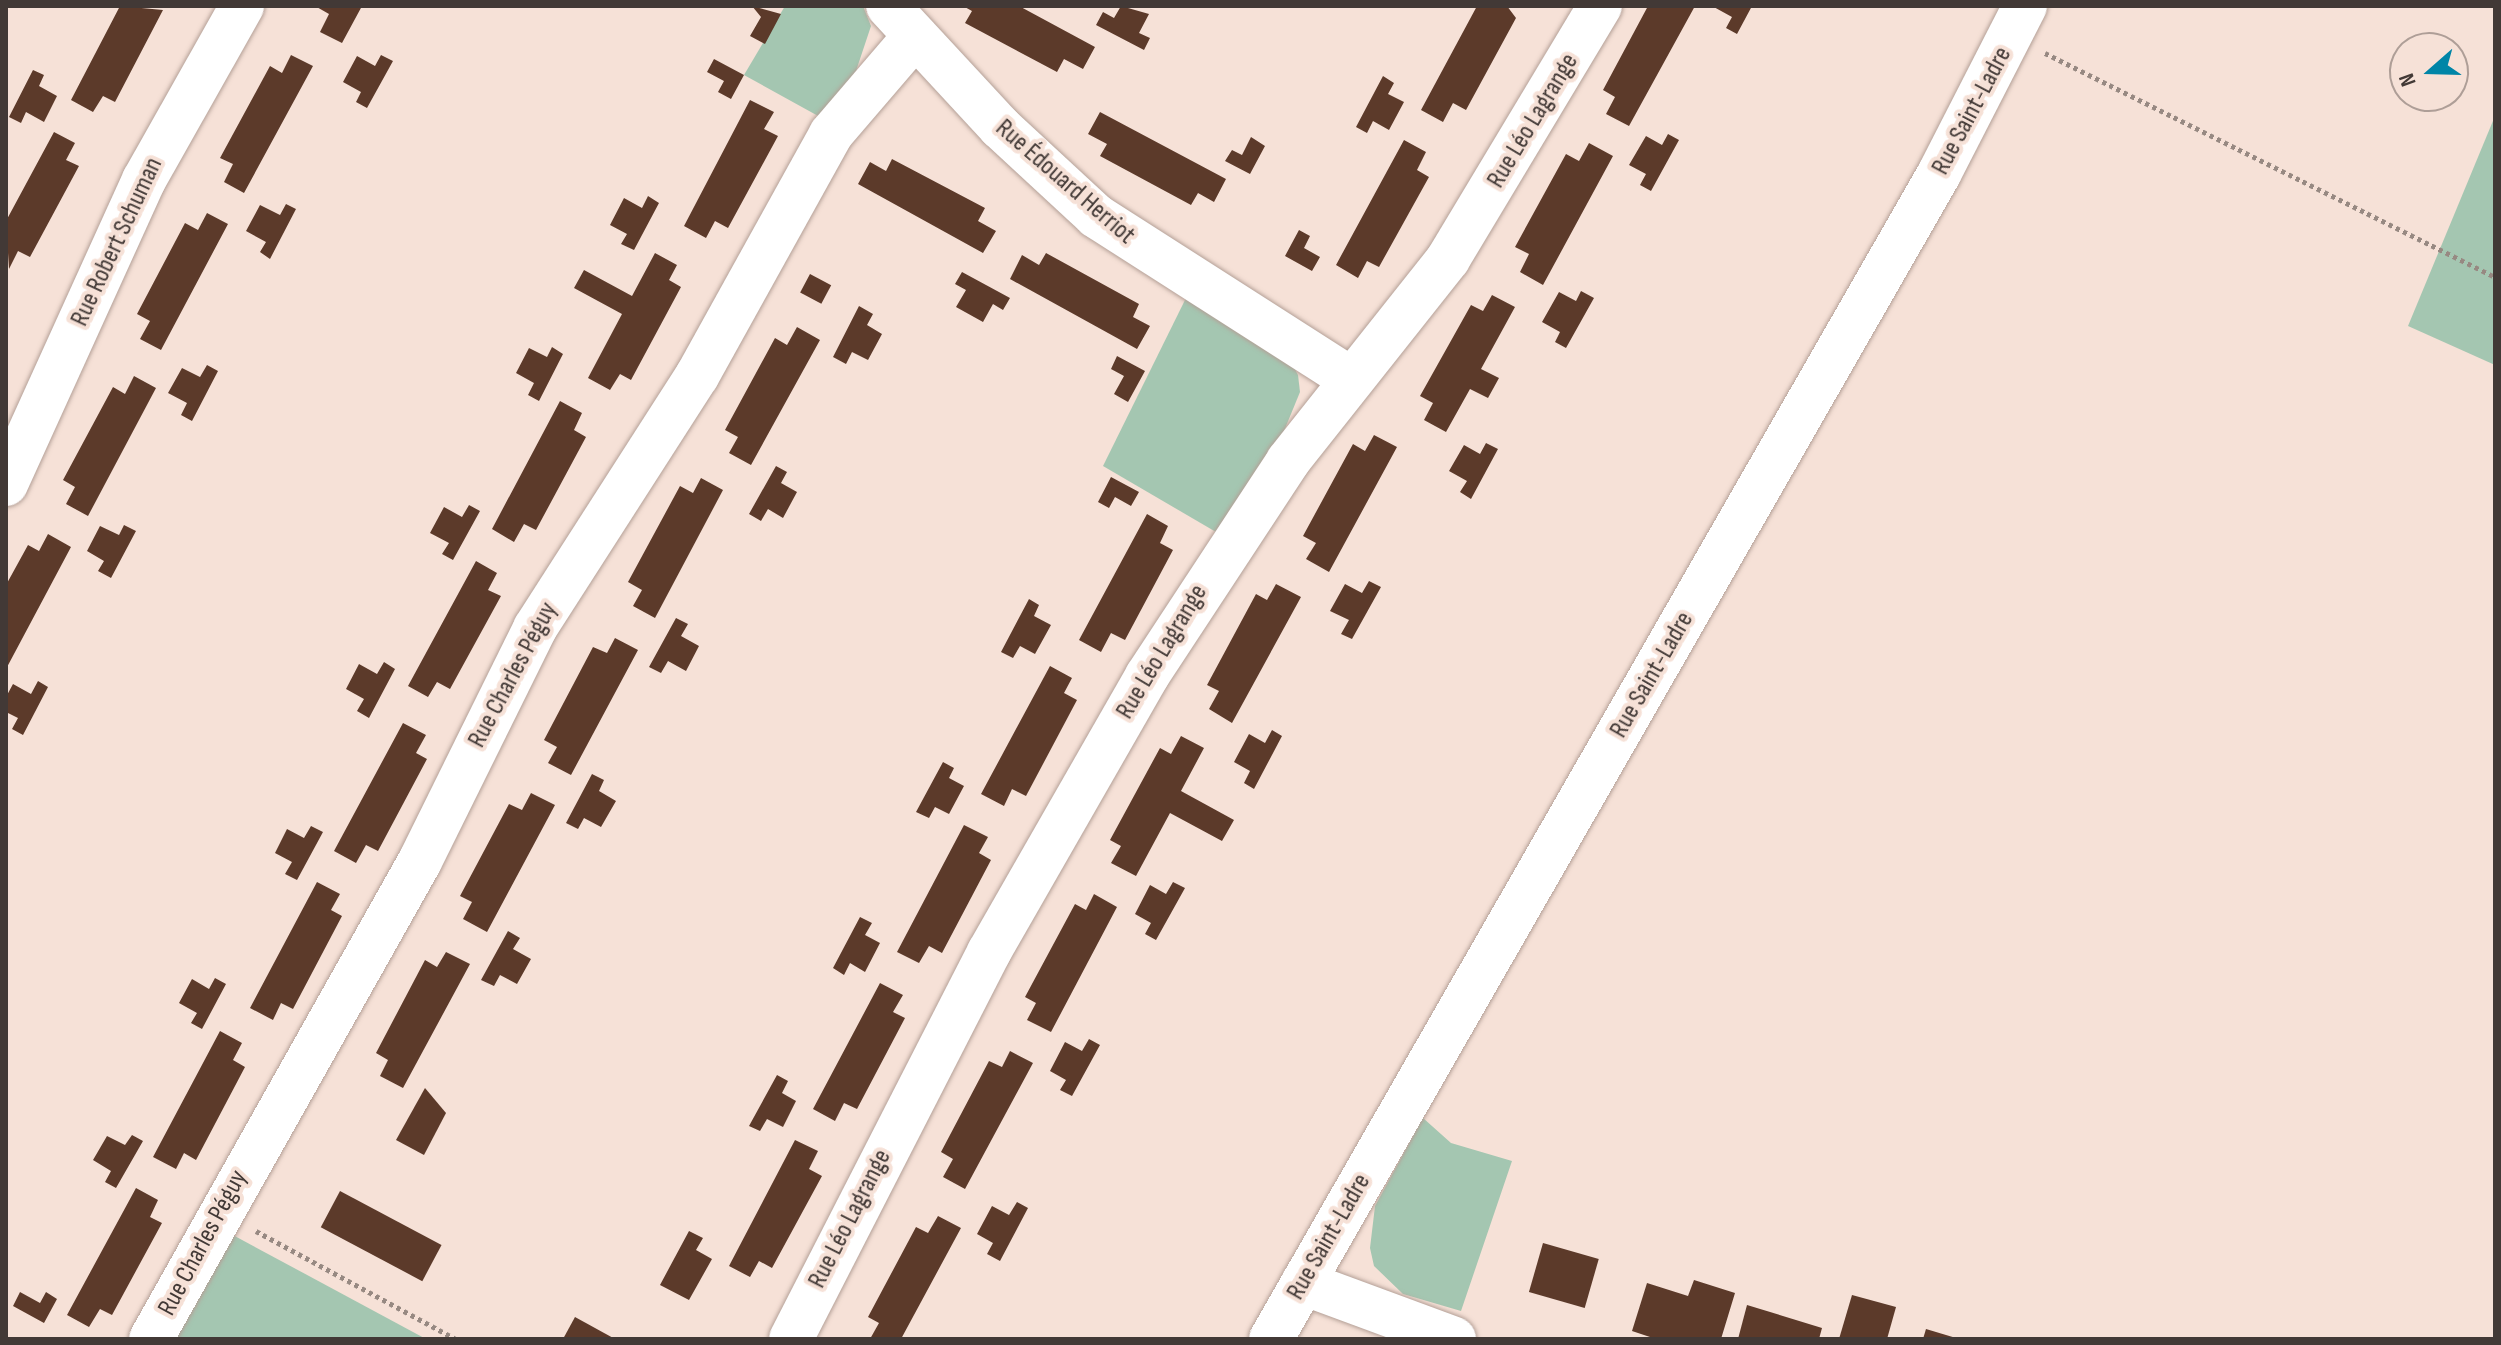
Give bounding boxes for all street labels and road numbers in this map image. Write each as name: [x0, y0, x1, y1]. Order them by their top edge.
street label: Rue Saint-Ladre: [1925, 42, 2019, 180]
street label: Rue Léo Lagrange: [1481, 48, 1585, 194]
street label: Rue Édouard Herriot: [989, 113, 1141, 251]
street label: Rue Robert Schuman: [64, 153, 170, 331]
street label: Rue Léo Lagrange: [1110, 579, 1214, 725]
street label: Rue Charles Péguy: [462, 597, 564, 753]
street label: Rue Saint-Ladre: [1603, 606, 1701, 744]
street label: Rue Léo Lagrange: [802, 1145, 898, 1293]
street label: Rue Charles Péguy: [152, 1165, 254, 1321]
street label: Rue Saint-Ladre: [1280, 1168, 1378, 1306]

